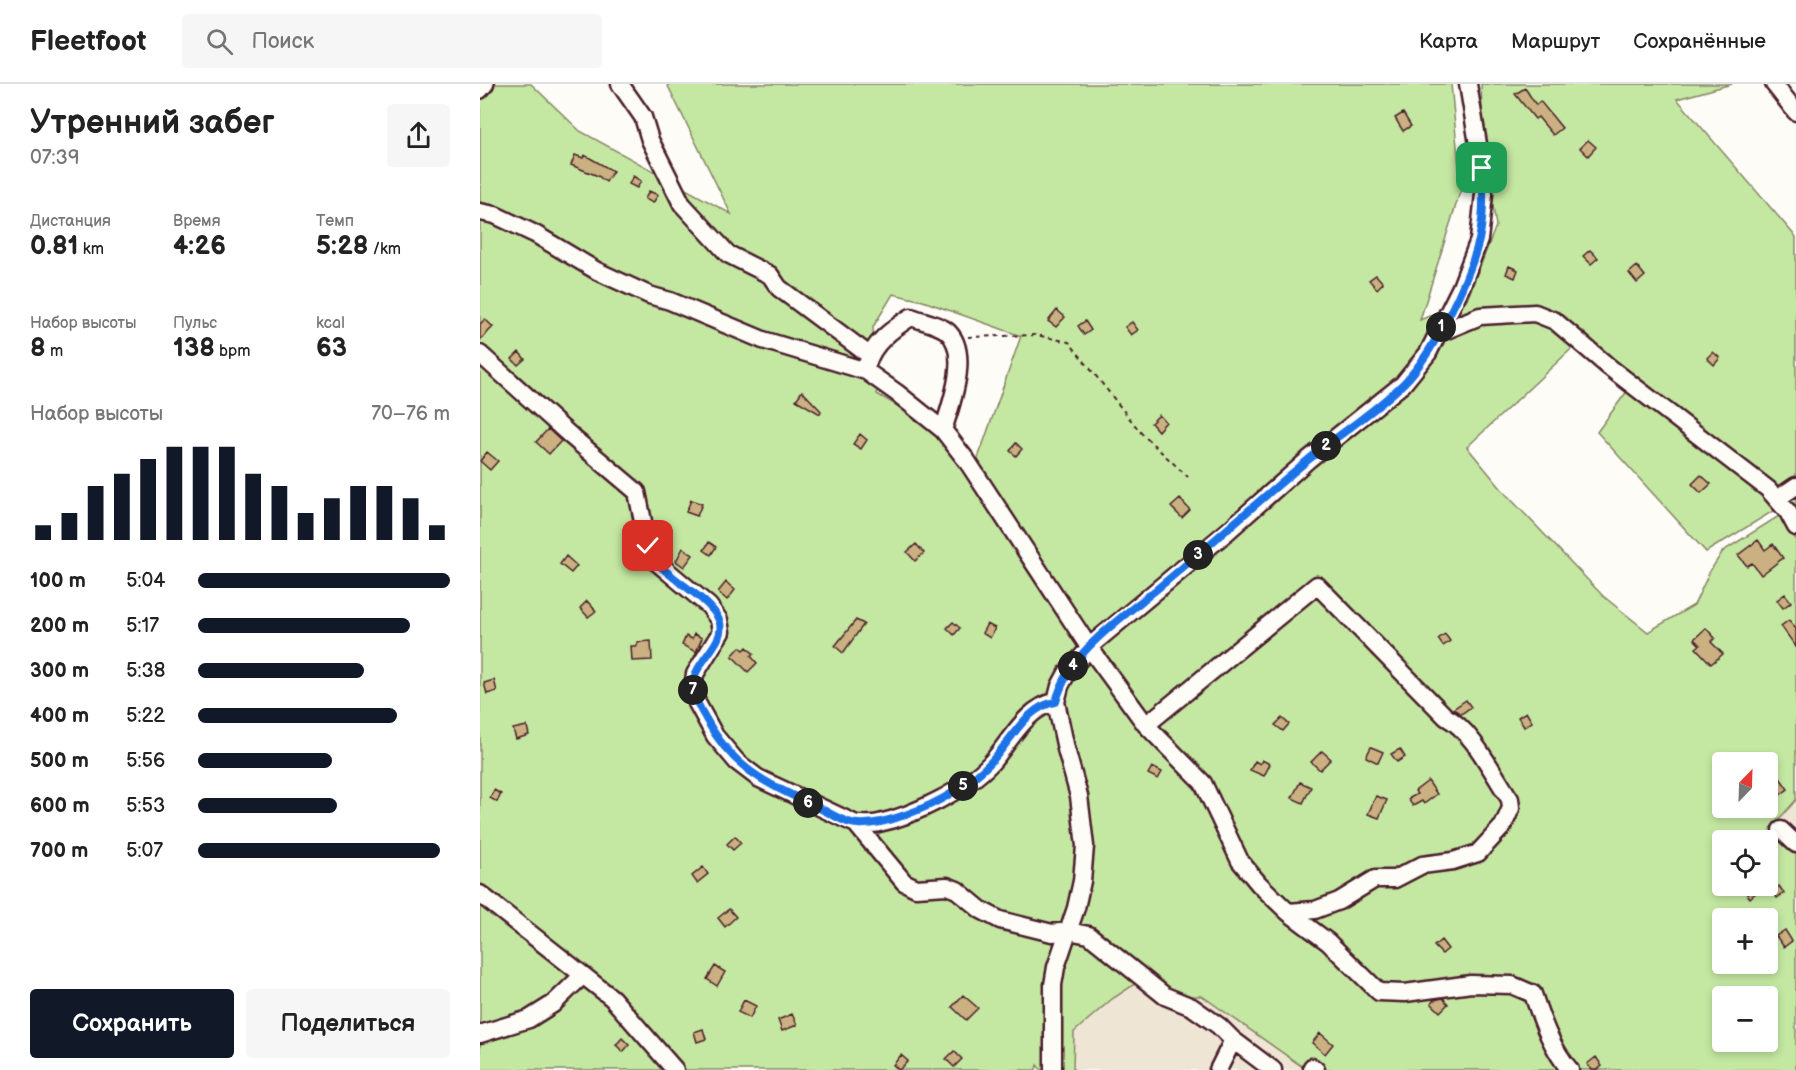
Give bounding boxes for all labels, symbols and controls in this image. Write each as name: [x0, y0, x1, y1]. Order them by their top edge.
search box: [182, 14, 602, 68]
text: Fleetfoot: [30, 25, 146, 58]
icon: search: [203, 25, 236, 58]
text: Поиск: [251, 28, 314, 55]
text: Карта: [1419, 29, 1478, 54]
text: Маршрут: [1511, 29, 1600, 54]
text: Сохранённые: [1633, 29, 1766, 54]
text: Утренний забег: [30, 103, 275, 143]
button: share: [387, 104, 450, 167]
pin: [1456, 142, 1507, 193]
text: 07:39: [30, 146, 79, 170]
icon: arrive: [1465, 151, 1498, 184]
text: Дистанция: [30, 212, 111, 231]
text: Время: [173, 212, 221, 231]
text: Темп: [316, 212, 354, 231]
text: 0.81: [30, 231, 79, 262]
text: 4:26: [173, 231, 226, 262]
text: 5:28: [316, 231, 368, 262]
text: km: [79, 240, 104, 259]
text: /km: [368, 240, 401, 259]
pin: 1: [1426, 312, 1456, 342]
text: Набор высоты: [30, 314, 137, 333]
text: Пульс: [173, 314, 217, 333]
text: kcal: [316, 314, 345, 333]
text: 1: [1438, 317, 1444, 336]
text: 8: [30, 333, 46, 364]
text: 138: [173, 333, 215, 364]
text: 63: [316, 333, 347, 364]
text: m: [46, 342, 63, 361]
text: bpm: [215, 342, 251, 361]
text: Набор высоты: [30, 402, 163, 426]
text: 70–76 m: [371, 402, 450, 426]
pin: 2: [1311, 431, 1341, 461]
text: 2: [1321, 436, 1331, 455]
pin: [622, 520, 673, 571]
icon: check: [631, 529, 664, 562]
pin: 3: [1183, 540, 1213, 570]
text: 3: [1193, 545, 1203, 564]
text: 100 m: [30, 569, 86, 593]
text: 5:04: [126, 569, 165, 593]
text: 200 m: [30, 614, 89, 638]
text: 5:17: [126, 614, 159, 638]
pin: 4: [1058, 651, 1088, 681]
text: 4: [1068, 656, 1078, 675]
text: 300 m: [30, 659, 89, 683]
text: 5:38: [126, 659, 165, 683]
pin: 7: [678, 675, 708, 705]
text: 7: [689, 680, 697, 699]
text: 400 m: [30, 704, 89, 728]
text: 5:22: [126, 704, 165, 728]
text: 500 m: [30, 749, 89, 773]
text: 5:56: [126, 749, 165, 773]
north arrow: [1712, 752, 1778, 818]
map controls: [1712, 752, 1778, 1052]
pin: 5: [948, 771, 978, 801]
text: 5: [958, 776, 968, 795]
pin: 6: [793, 788, 823, 818]
text: 6: [803, 793, 813, 812]
text: 600 m: [30, 794, 90, 818]
text: 5:53: [126, 794, 165, 818]
button: locate: [1712, 830, 1778, 896]
text: 700 m: [30, 839, 88, 863]
text: 5:07: [126, 839, 163, 863]
button: +: [1712, 908, 1778, 974]
button: −: [1712, 986, 1778, 1052]
button: Сохранить: [30, 989, 234, 1058]
button: Поделиться: [246, 989, 450, 1058]

